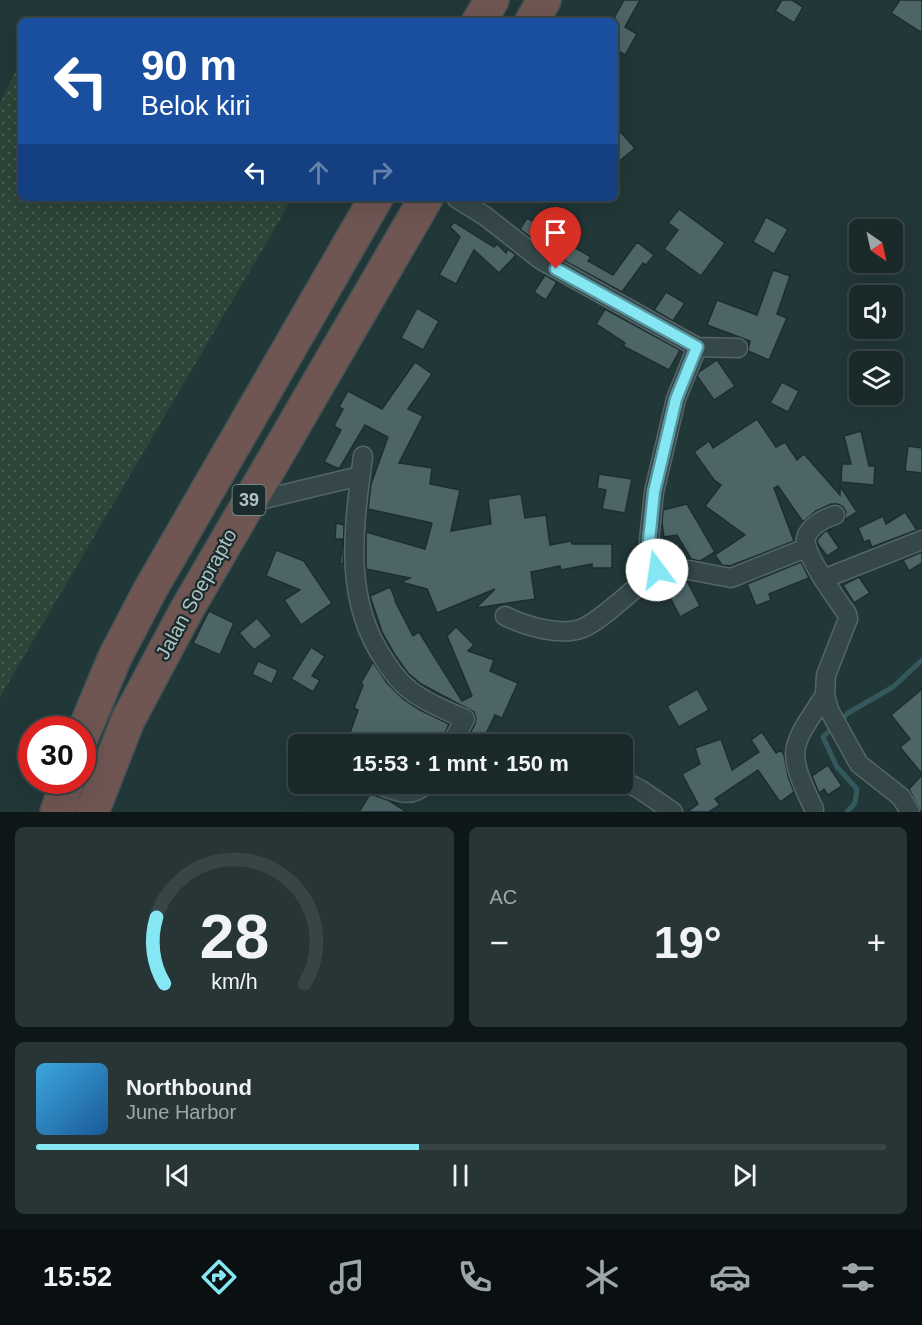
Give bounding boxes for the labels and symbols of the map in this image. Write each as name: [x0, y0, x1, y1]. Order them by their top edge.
pin: [530, 207, 581, 269]
north arrow: [849, 219, 903, 273]
road number: 39: [232, 485, 266, 515]
street label: Jalan Soeprapto: [151, 525, 241, 663]
position arrow: [625, 538, 689, 602]
speed limit sign: 30: [18, 716, 96, 794]

